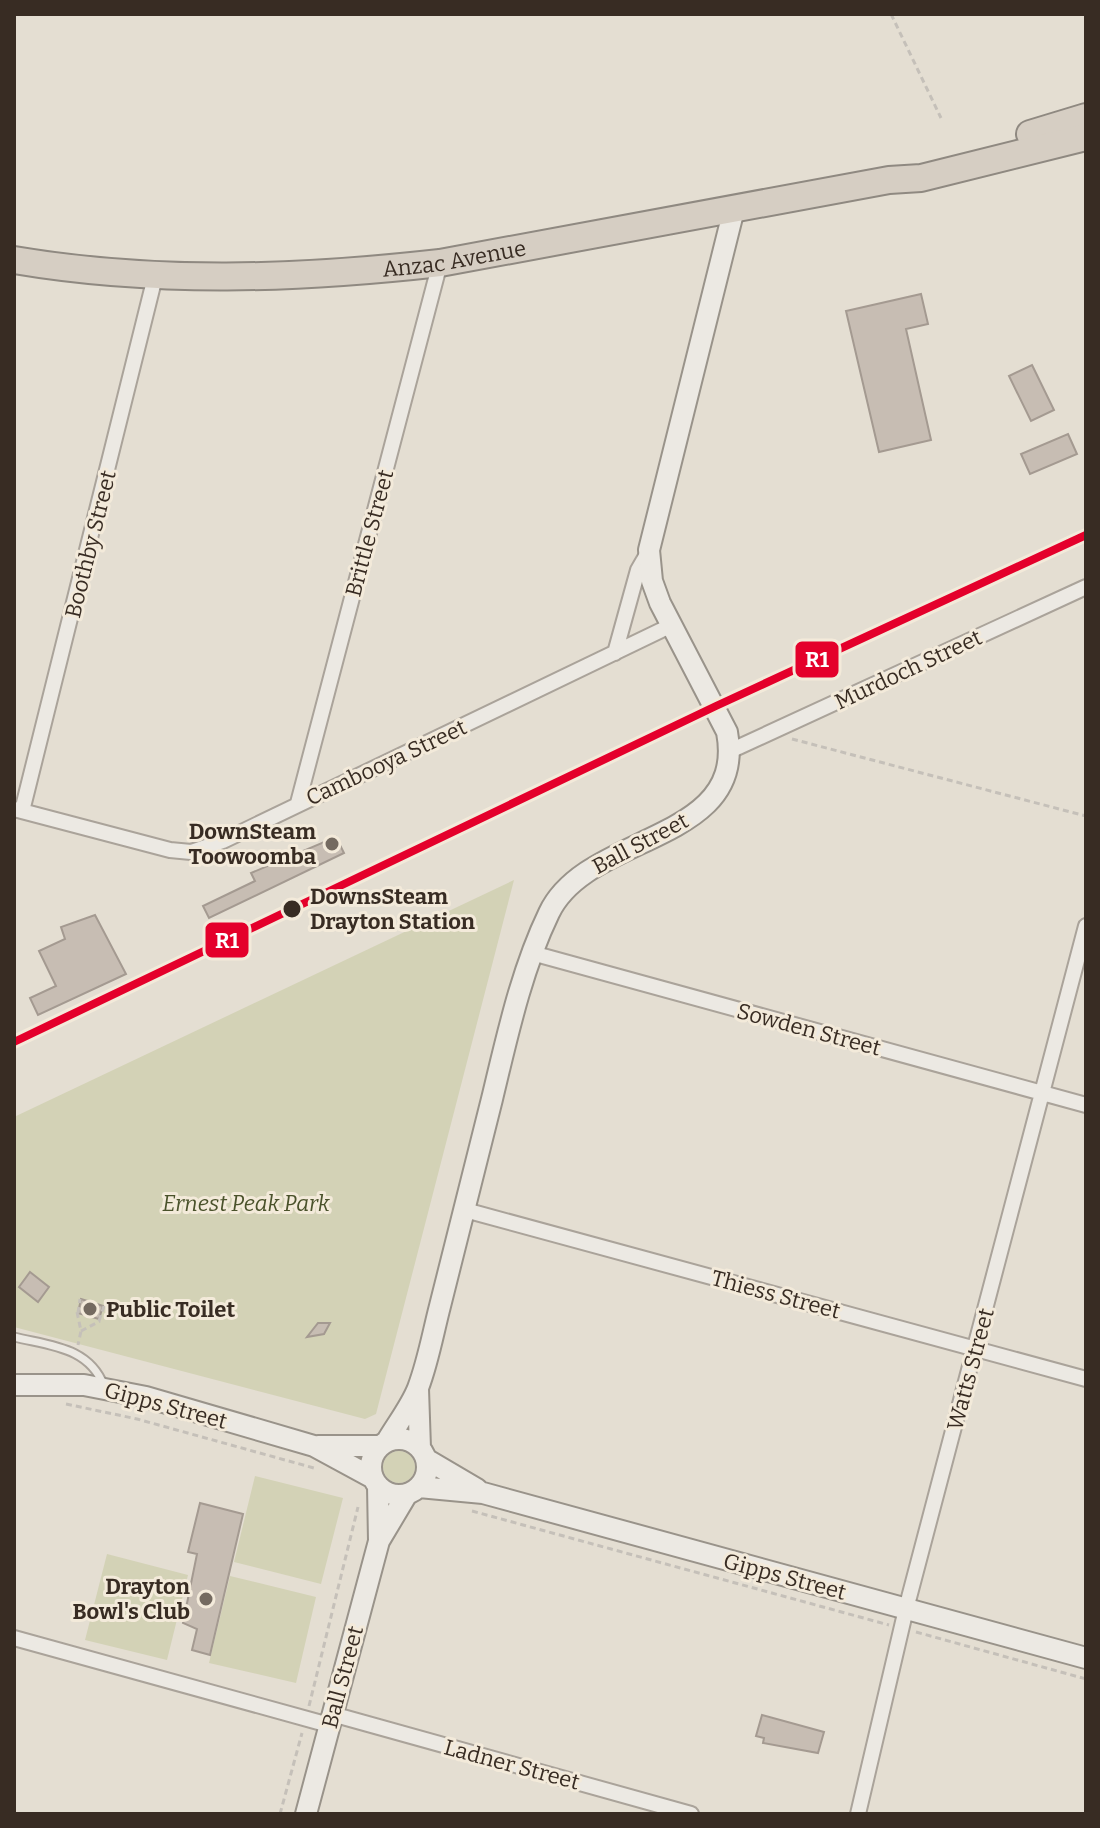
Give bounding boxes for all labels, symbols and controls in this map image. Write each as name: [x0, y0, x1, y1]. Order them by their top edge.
street label: Anzac Avenue: [381, 234, 528, 283]
street label: Brittle Street: [340, 467, 399, 600]
street label: Boothby Street: [59, 468, 122, 621]
street label: Murdoch Street: [830, 624, 986, 715]
line badge: R1: [794, 640, 840, 679]
text: R1: [805, 646, 830, 673]
street label: Cambooya Street: [302, 713, 471, 811]
street label: Ball Street: [588, 807, 693, 880]
place label: DownSteam Toowoomba: [189, 818, 317, 870]
marker: DownSteam Toowoomba: [323, 835, 341, 853]
place label: DownsSteam Drayton Station: [310, 883, 475, 935]
marker: DownsSteam Drayton Station: [281, 898, 303, 920]
line badge: R1: [204, 921, 250, 959]
text: R1: [215, 927, 240, 954]
street label: Sowden Street: [734, 997, 884, 1062]
park label: Ernest Peak Park: [162, 1190, 331, 1217]
street label: Thiess Street: [708, 1264, 843, 1325]
place label: Public Toilet: [106, 1296, 235, 1323]
marker: Public Toilet: [81, 1300, 99, 1318]
street label: Watts Street: [941, 1305, 1000, 1433]
street label: Gipps Street: [102, 1376, 230, 1435]
street label: Gipps Street: [721, 1547, 849, 1606]
place label: Drayton Bowl's Club: [73, 1573, 190, 1625]
marker: Drayton Bowl's Club: [197, 1590, 215, 1608]
street label: Ball Street: [316, 1623, 369, 1731]
street label: Ladner Street: [441, 1733, 583, 1796]

